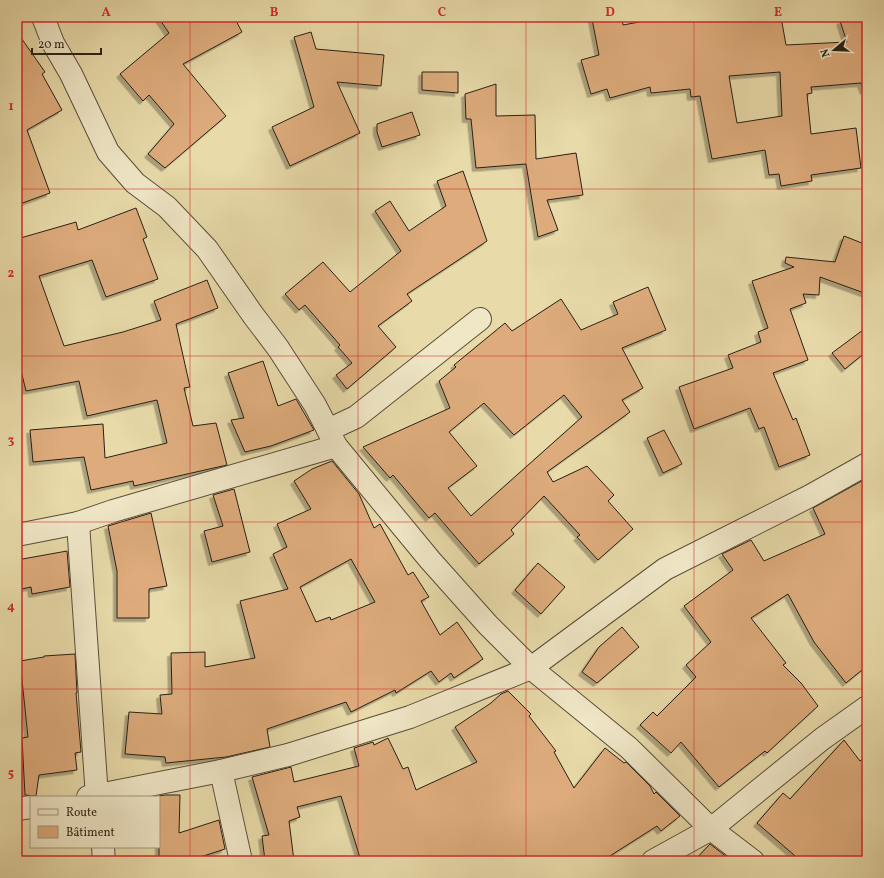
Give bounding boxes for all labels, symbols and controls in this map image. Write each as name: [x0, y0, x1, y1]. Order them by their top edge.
text: A: [101, 4, 111, 22]
text: B: [270, 4, 279, 22]
text: C: [438, 4, 446, 22]
text: D: [605, 4, 615, 22]
text: E: [774, 4, 782, 22]
scale bar: [32, 30, 101, 56]
north arrow: [814, 30, 854, 70]
text: 20 m: [38, 37, 65, 53]
text: N: [818, 47, 834, 59]
text: 1: [8, 98, 14, 116]
text: 2: [8, 265, 15, 283]
text: 3: [8, 432, 15, 450]
text: 4: [7, 598, 15, 616]
text: 5: [8, 765, 14, 783]
legend: [30, 796, 160, 848]
text: Route: [66, 805, 97, 821]
text: Bâtiment: [66, 825, 115, 841]

